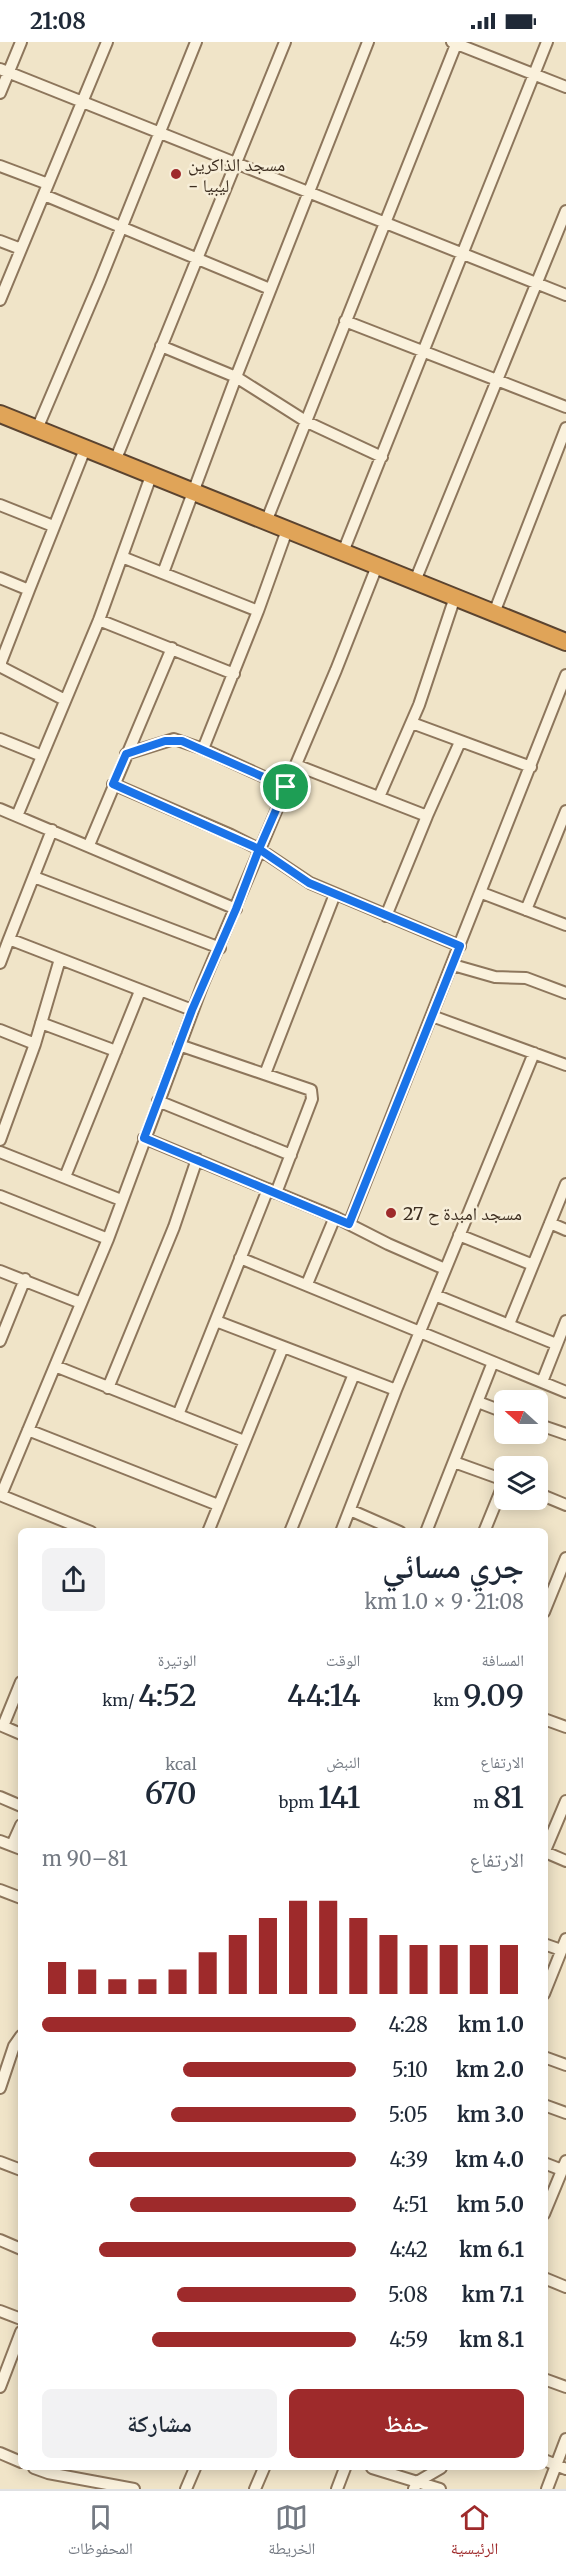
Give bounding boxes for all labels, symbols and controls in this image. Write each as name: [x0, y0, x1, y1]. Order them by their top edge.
text: 21:08: [30, 7, 86, 35]
place label: مسجد الذاكرين - ليبيا: [188, 153, 285, 197]
marker: مسجد الذاكرين - ليبيا: [169, 167, 183, 181]
pin: [260, 761, 311, 812]
icon: arrive: [269, 770, 302, 803]
place label: مسجد امبدة ح 27: [403, 1202, 522, 1226]
marker: مسجد امبدة ح 27: [384, 1206, 398, 1220]
north arrow: [494, 1390, 548, 1444]
map controls: [494, 1390, 548, 1510]
button: layers: [494, 1456, 548, 1510]
text: جري مسائي: [382, 1546, 524, 1587]
button: share: [42, 1548, 105, 1611]
text: 21:08 · 9 × 1.0 km: [365, 1589, 524, 1614]
text: الوتيرة: [158, 1650, 197, 1670]
text: الوقت: [326, 1650, 360, 1670]
text: المسافة: [482, 1650, 524, 1670]
text: 4:52: [138, 1676, 197, 1714]
text: 44:14: [287, 1676, 360, 1714]
text: 9.09: [463, 1676, 524, 1714]
text: /km: [102, 1690, 138, 1710]
text: km: [433, 1690, 463, 1710]
text: النبض: [326, 1752, 360, 1772]
text: الارتفاع: [480, 1752, 524, 1772]
text: kcal: [165, 1754, 197, 1774]
text: 670: [145, 1774, 197, 1812]
text: 141: [318, 1778, 360, 1816]
text: 81: [493, 1778, 524, 1816]
text: bpm: [279, 1792, 318, 1812]
text: m: [473, 1792, 493, 1812]
text: 81–90 m: [42, 1846, 128, 1871]
text: الارتفاع: [469, 1847, 524, 1872]
text: 4:28: [389, 2012, 428, 2037]
text: 1.0 km: [458, 2012, 524, 2037]
text: 5:10: [392, 2057, 428, 2082]
text: 2.0 km: [456, 2057, 524, 2082]
text: 5:05: [389, 2102, 428, 2127]
text: 3.0 km: [457, 2102, 524, 2127]
text: 4:39: [389, 2147, 428, 2172]
text: 4.0 km: [455, 2147, 524, 2172]
text: 4:51: [393, 2192, 428, 2217]
text: 5.0 km: [457, 2192, 524, 2217]
text: 4:42: [390, 2237, 428, 2262]
text: 6.1 km: [459, 2237, 524, 2262]
text: 5:08: [388, 2282, 428, 2307]
text: 7.1 km: [462, 2282, 524, 2307]
text: 4:59: [389, 2327, 428, 2352]
text: 8.1 km: [459, 2327, 524, 2352]
button: مشاركة: [42, 2389, 277, 2458]
button: حفظ: [289, 2389, 524, 2458]
tab: المحفوظات: [68, 2501, 133, 2564]
tab: الخريطة: [268, 2501, 315, 2564]
tab: الرئيسية: [451, 2501, 498, 2564]

